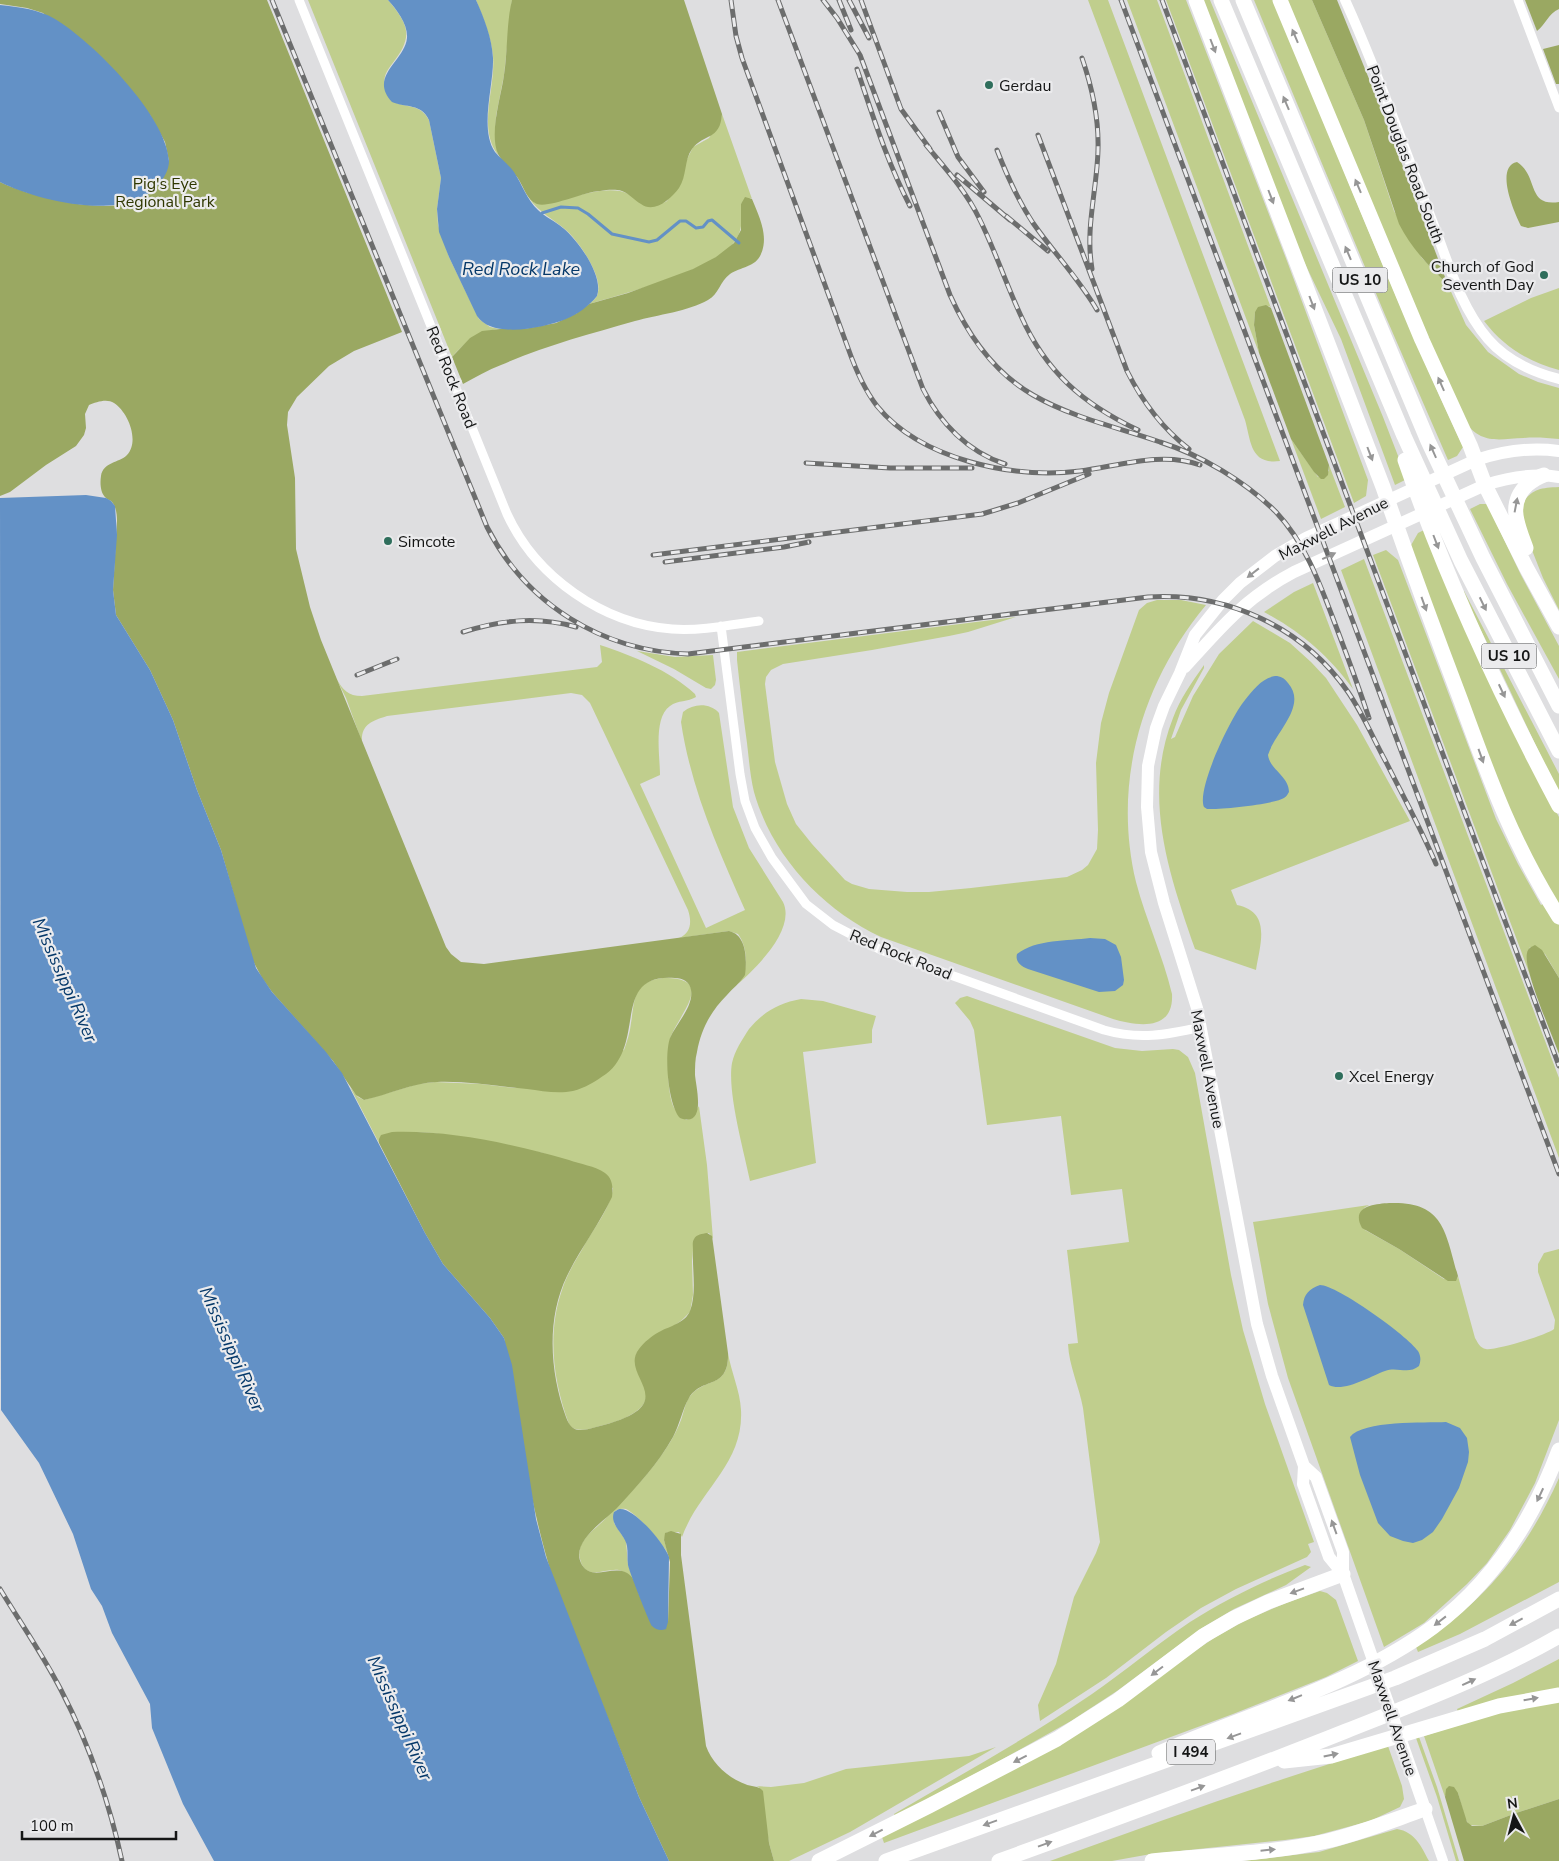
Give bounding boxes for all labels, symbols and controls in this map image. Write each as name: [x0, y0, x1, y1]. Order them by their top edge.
one-way arrow: [1291, 29, 1299, 43]
one-way arrow: [1210, 38, 1217, 53]
street label: Point Douglas Road South: [1361, 62, 1449, 247]
place label: Gerdau: [999, 75, 1052, 97]
marker: Gerdau: [983, 79, 995, 91]
one-way arrow: [1281, 96, 1289, 110]
park label: Pig's Eye Regional Park: [115, 173, 216, 213]
one-way arrow: [1353, 179, 1361, 193]
one-way arrow: [1268, 190, 1276, 204]
one-way arrow: [1344, 246, 1352, 260]
place label: Church of God Seventh Day: [1431, 256, 1535, 296]
water label: Red Rock Lake: [462, 257, 580, 281]
road number: US 10: [1332, 268, 1388, 292]
marker: Church of God Seventh Day: [1538, 269, 1550, 281]
one-way arrow: [1308, 296, 1316, 310]
street label: Red Rock Road: [421, 323, 482, 432]
one-way arrow: [1437, 377, 1445, 391]
one-way arrow: [1428, 444, 1436, 458]
one-way arrow: [1367, 447, 1375, 462]
street label: Maxwell Avenue: [1275, 492, 1392, 566]
one-way arrow: [1513, 497, 1521, 513]
place label: Simcote: [398, 531, 455, 553]
marker: Simcote: [382, 535, 394, 547]
one-way arrow: [1432, 535, 1440, 550]
one-way arrow: [1322, 552, 1336, 560]
one-way arrow: [1246, 568, 1260, 578]
one-way arrow: [1421, 596, 1429, 611]
one-way arrow: [1479, 597, 1487, 612]
road number: US 10: [1482, 644, 1536, 668]
one-way arrow: [1498, 683, 1506, 698]
one-way arrow: [1477, 749, 1485, 764]
water label: Mississippi River: [27, 914, 103, 1046]
street label: Red Rock Road: [846, 924, 955, 985]
street label: Maxwell Avenue: [1185, 1008, 1229, 1130]
place label: Xcel Energy: [1349, 1066, 1435, 1088]
marker: Xcel Energy: [1333, 1070, 1345, 1082]
water label: Mississippi River: [194, 1283, 270, 1415]
one-way arrow: [1536, 1488, 1544, 1502]
one-way arrow: [1330, 1519, 1338, 1534]
one-way arrow: [1290, 1588, 1305, 1595]
one-way arrow: [1434, 1616, 1447, 1627]
one-way arrow: [1510, 1618, 1523, 1627]
water label: Mississippi River: [362, 1652, 438, 1784]
street label: Maxwell Avenue: [1362, 1658, 1422, 1779]
one-way arrow: [1150, 1666, 1164, 1676]
one-way arrow: [1462, 1677, 1476, 1685]
one-way arrow: [1288, 1695, 1302, 1703]
one-way arrow: [1523, 1695, 1539, 1703]
one-way arrow: [1226, 1732, 1241, 1740]
road number: I 494: [1167, 1740, 1215, 1764]
one-way arrow: [1324, 1751, 1339, 1759]
one-way arrow: [1014, 1754, 1027, 1763]
one-way arrow: [1190, 1784, 1205, 1791]
north arrow: [1489, 1791, 1539, 1841]
text: N: [1506, 1794, 1519, 1814]
scale bar: [22, 1808, 176, 1840]
text: 100 m: [30, 1816, 74, 1836]
one-way arrow: [982, 1819, 997, 1827]
one-way arrow: [869, 1829, 883, 1837]
one-way arrow: [1038, 1840, 1053, 1848]
one-way arrow: [1261, 1846, 1277, 1854]

